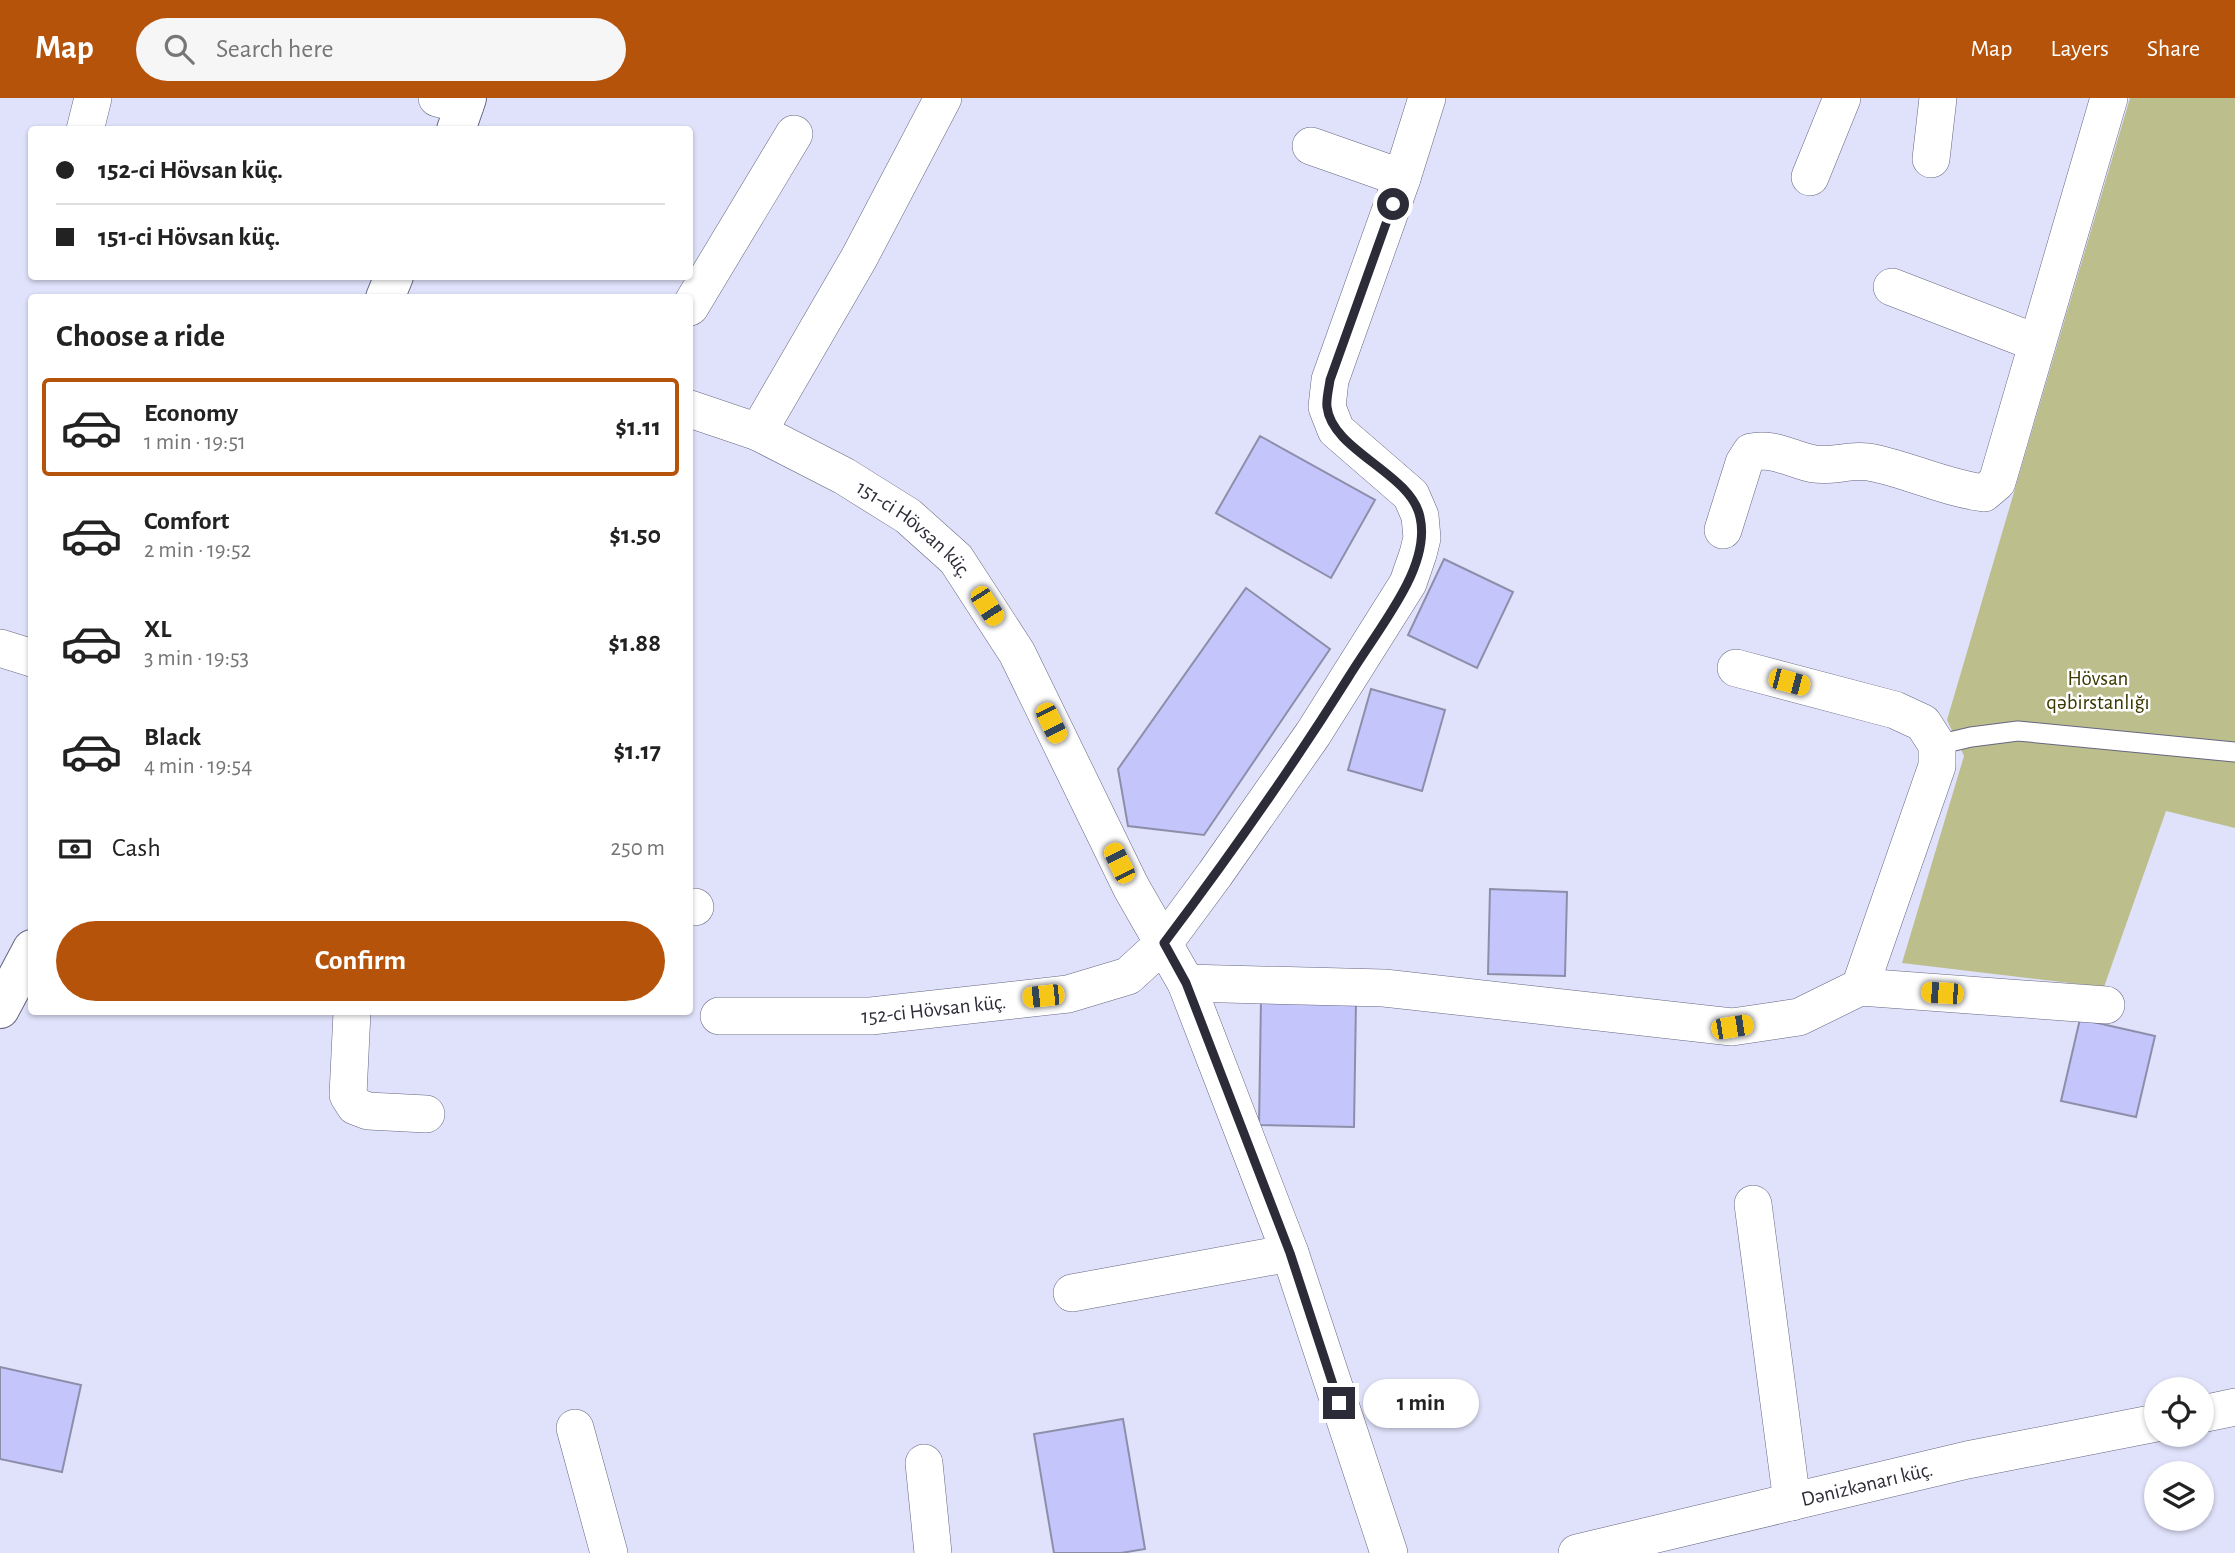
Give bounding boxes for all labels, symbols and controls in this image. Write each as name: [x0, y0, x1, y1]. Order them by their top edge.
search box: [136, 18, 626, 81]
icon: search: [160, 30, 198, 68]
text: Map: [35, 32, 94, 65]
text: Search here: [216, 36, 334, 62]
text: Map: [1970, 37, 2012, 61]
text: Layers: [2050, 37, 2109, 61]
text: Share: [2147, 37, 2200, 61]
text: 152-ci Hövsan küç.: [98, 157, 283, 183]
route start: [1377, 188, 1409, 220]
text: 151-ci Hövsan küç.: [98, 224, 280, 250]
text: Choose a ride: [56, 320, 225, 352]
icon: car: [60, 396, 123, 459]
text: Economy: [144, 400, 238, 426]
text: $1.11: [615, 414, 661, 440]
text: 1 min · 19:51: [144, 431, 246, 454]
street label: 151-ci Hövsan küç.: [853, 476, 976, 582]
icon: car: [60, 504, 123, 567]
text: Comfort: [144, 508, 229, 534]
text: $1.50: [609, 522, 661, 548]
text: 2 min · 19:52: [144, 539, 251, 562]
car: [967, 583, 1008, 629]
icon: car: [60, 612, 123, 675]
text: XL: [144, 616, 171, 642]
text: $1.88: [608, 630, 661, 656]
text: 3 min · 19:53: [144, 647, 249, 670]
car: [1766, 666, 1813, 698]
park label: Hövsan qəbirstanlığı: [2046, 668, 2150, 713]
car: [1033, 700, 1070, 746]
icon: car: [60, 720, 123, 783]
text: Black: [144, 724, 201, 750]
text: $1.17: [613, 738, 661, 764]
text: 4 min · 19:54: [144, 755, 252, 778]
icon: cash: [56, 830, 94, 868]
text: Cash: [112, 835, 161, 861]
text: 250 m: [611, 837, 665, 860]
car: [1101, 840, 1138, 886]
button: Confirm: [56, 921, 665, 1001]
car: [1921, 981, 1964, 1005]
car: [1022, 983, 1065, 1009]
street label: 152-ci Hövsan küç.: [861, 990, 1007, 1027]
car: [1710, 1013, 1755, 1041]
map controls: [2144, 1377, 2214, 1531]
button: locate: [2144, 1377, 2214, 1447]
callout: 1 min: [1364, 1378, 1479, 1428]
route end: [1323, 1387, 1355, 1419]
text: 1 min: [1397, 1392, 1445, 1415]
street label: Dənizkənarı küç.: [1799, 1458, 1935, 1510]
button: layers: [2144, 1461, 2214, 1531]

